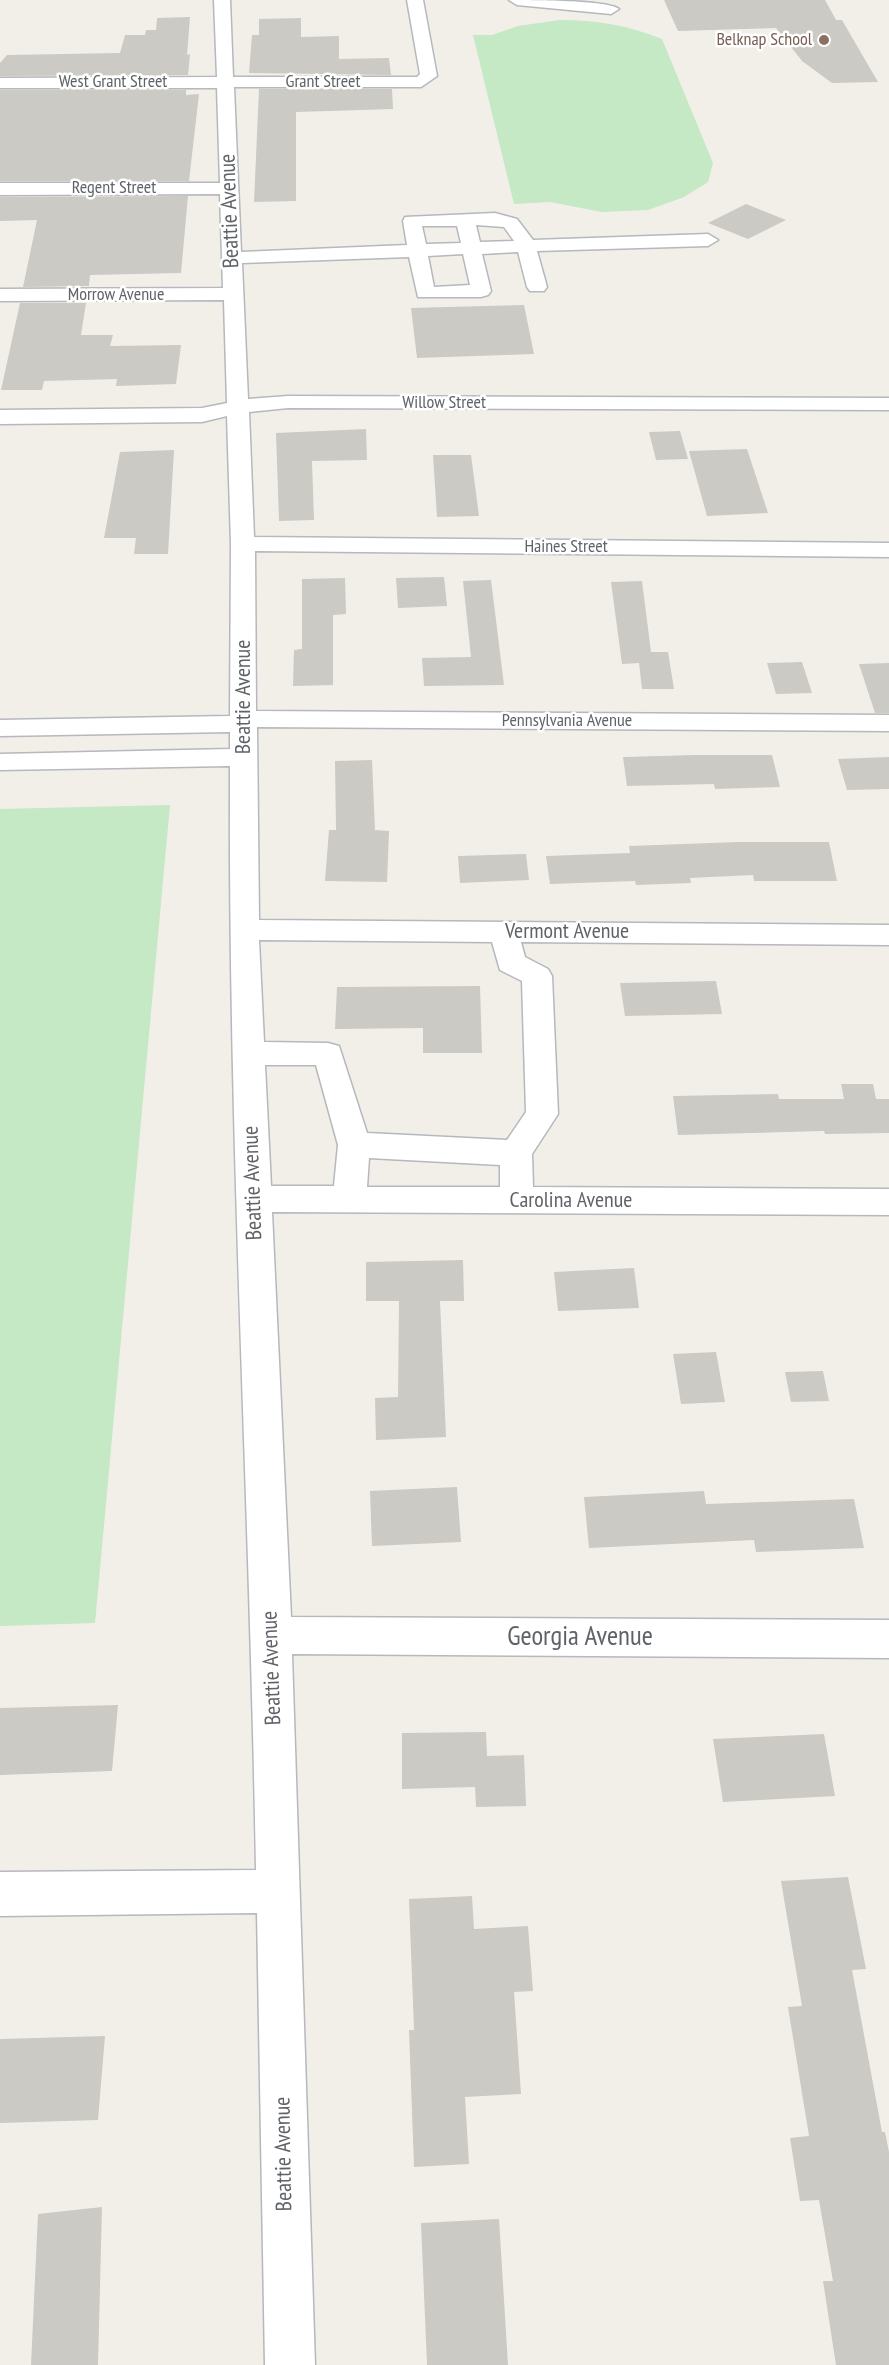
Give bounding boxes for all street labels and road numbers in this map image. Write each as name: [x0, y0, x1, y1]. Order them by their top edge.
street label: West Grant Street: [59, 71, 167, 93]
street label: Grant Street: [286, 71, 360, 93]
street label: Beattie Avenue: [215, 153, 245, 269]
street label: Regent Street: [72, 177, 156, 199]
street label: Morrow Avenue: [68, 284, 164, 306]
street label: Willow Street: [402, 392, 486, 414]
street label: Haines Street: [524, 536, 608, 558]
street label: Beattie Avenue: [231, 640, 257, 754]
street label: Pennsylvania Avenue: [502, 710, 632, 732]
street label: Vermont Avenue: [505, 919, 629, 945]
street label: Beattie Avenue: [238, 1125, 268, 1241]
street label: Carolina Avenue: [510, 1188, 632, 1214]
street label: Beattie Avenue: [257, 1610, 287, 1726]
street label: Georgia Avenue: [507, 1621, 653, 1653]
street label: Beattie Avenue: [270, 2097, 298, 2211]

